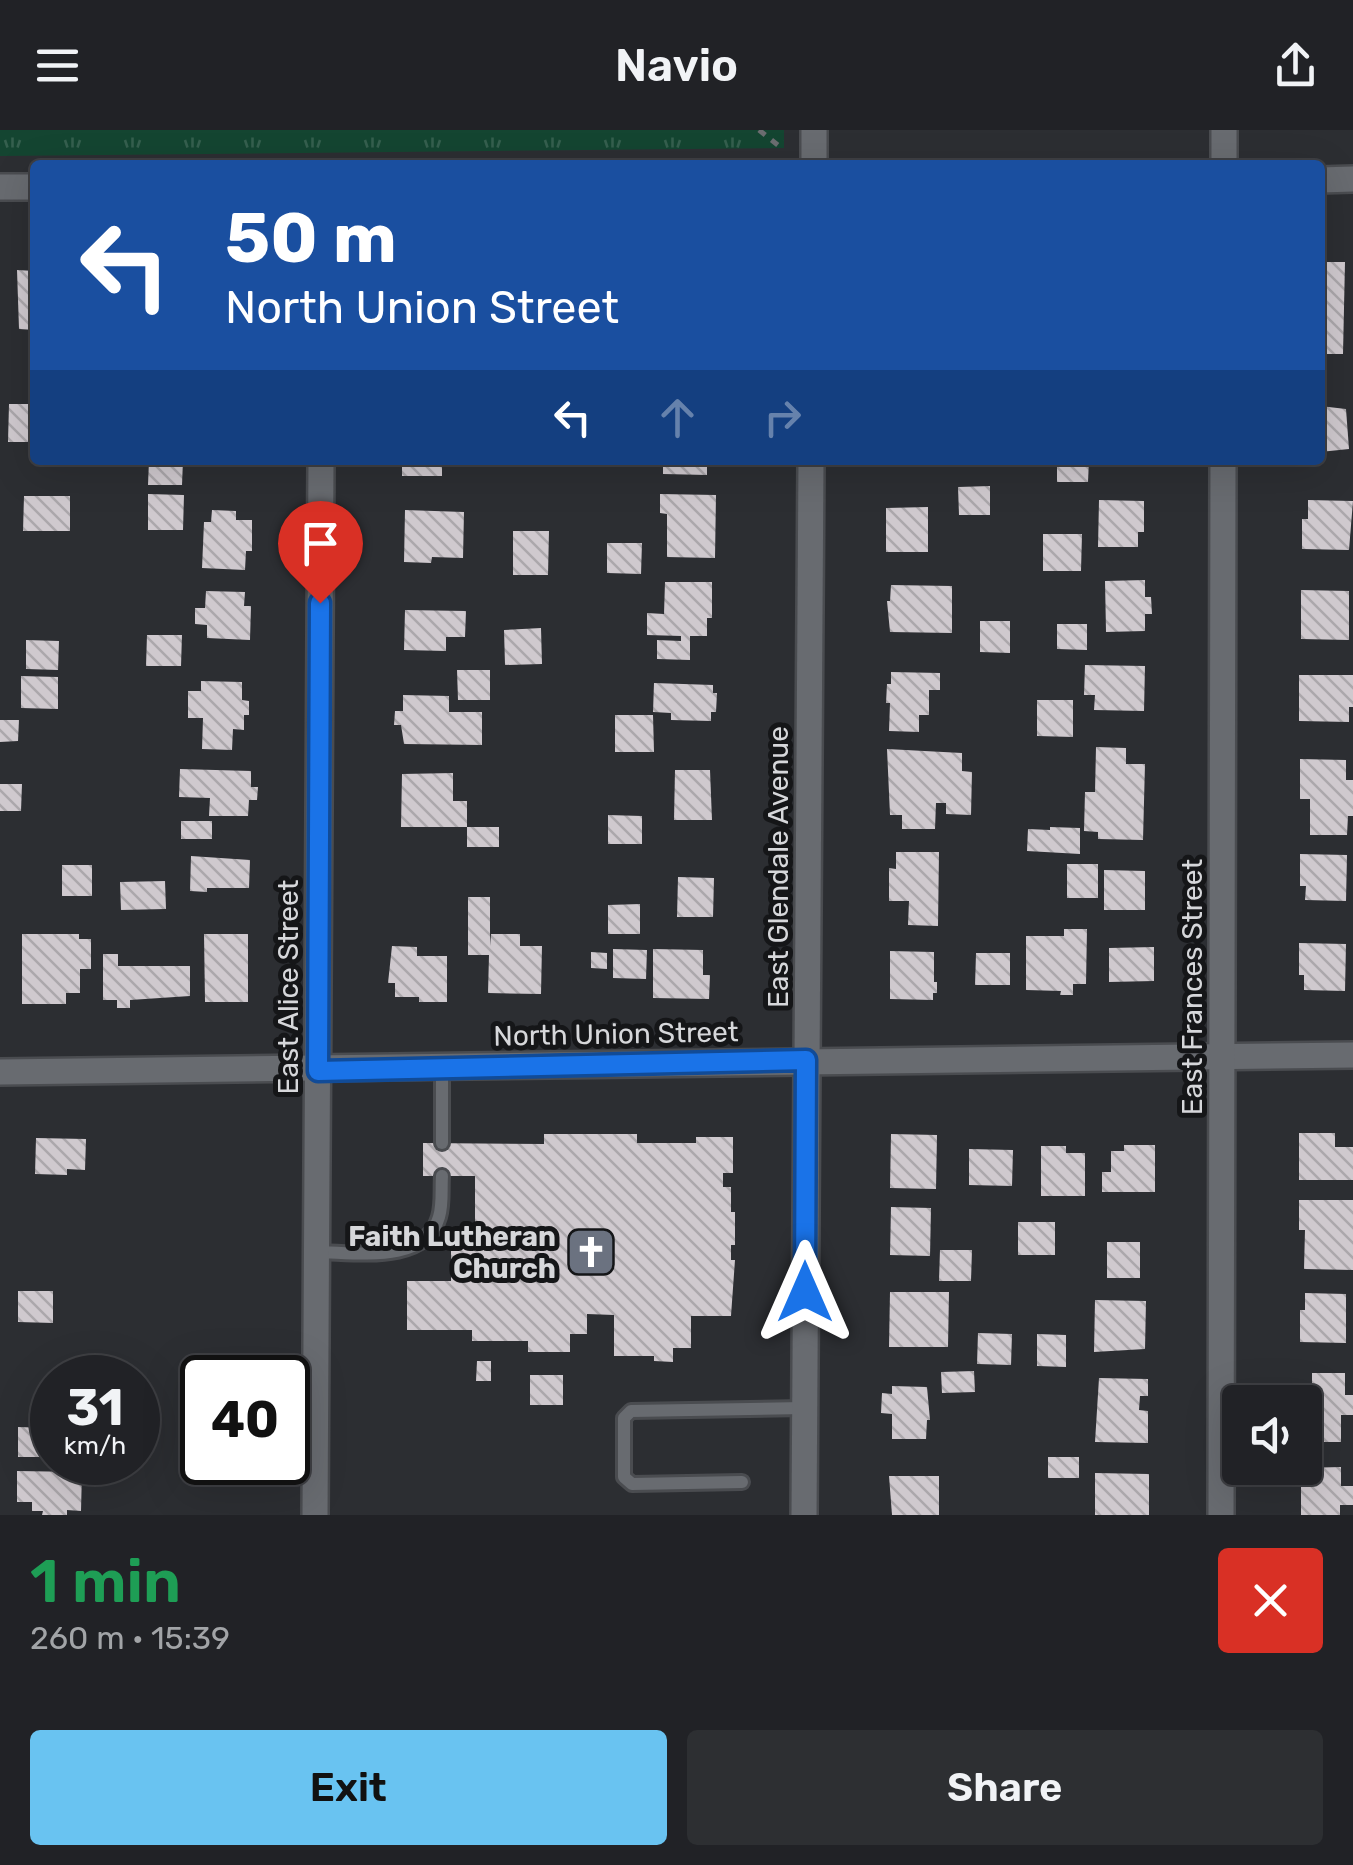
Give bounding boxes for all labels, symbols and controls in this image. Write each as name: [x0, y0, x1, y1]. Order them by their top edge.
icon: menu: [30, 38, 85, 93]
icon: share: [1268, 38, 1323, 93]
text: Navio: [615, 39, 738, 92]
text: 50 m: [225, 197, 397, 280]
icon: left: [60, 200, 190, 330]
text: North Union Street: [225, 281, 619, 334]
icon: left: [545, 390, 600, 445]
icon: ahead: [650, 390, 705, 445]
icon: right: [755, 390, 810, 445]
pin: [278, 501, 363, 604]
icon: arrive: [293, 516, 348, 571]
street label: East Glendale Avenue: [762, 726, 795, 1008]
street label: East Frances Street: [1176, 859, 1209, 1115]
street label: East Alice Street: [272, 879, 305, 1095]
street label: North Union Street: [493, 1015, 739, 1053]
place label: Faith Lutheran Church: [348, 1220, 556, 1285]
church icon: Faith Lutheran Church: [565, 1226, 617, 1278]
position arrow: [753, 1240, 857, 1344]
speed limit sign: 40: [180, 1355, 310, 1485]
text: 31: [66, 1378, 124, 1438]
map controls: [1222, 1385, 1322, 1485]
button: sound: [1222, 1385, 1322, 1485]
text: km/h: [64, 1431, 126, 1460]
text: 1 min: [30, 1546, 181, 1617]
button: close: [1218, 1548, 1323, 1653]
text: 260 m · 15:39: [30, 1619, 230, 1657]
button: Exit: [30, 1730, 667, 1845]
button: Share: [687, 1730, 1323, 1845]

